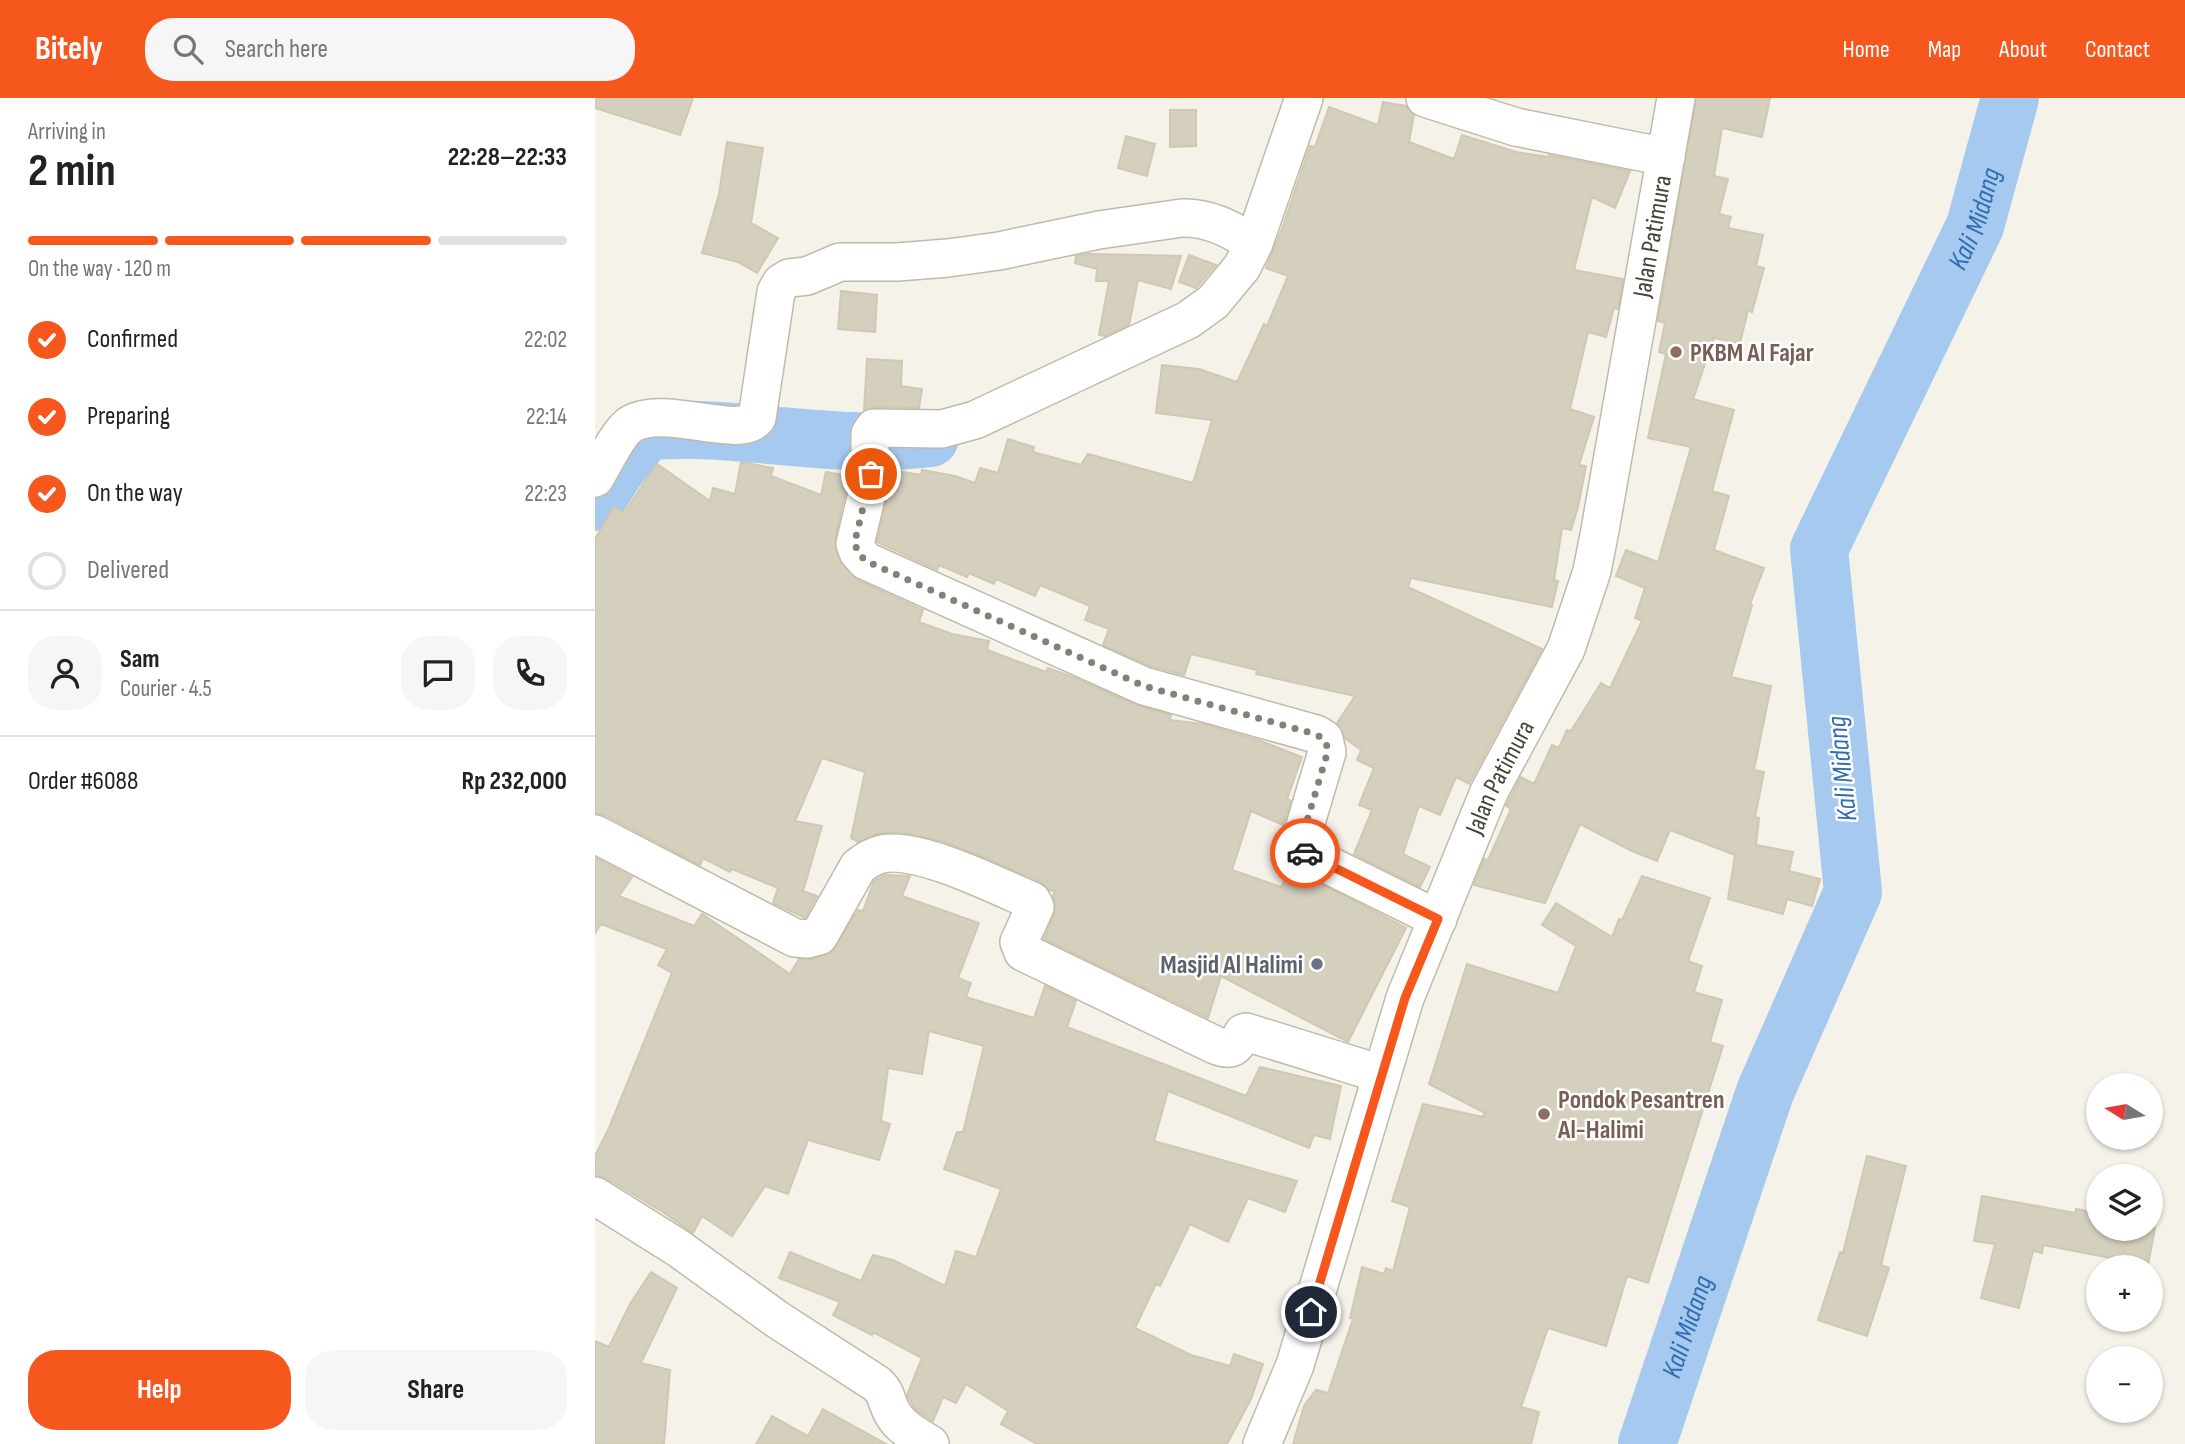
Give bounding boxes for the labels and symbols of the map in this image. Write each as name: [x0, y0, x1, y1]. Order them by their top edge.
water label: Kali Midang: [1941, 164, 2008, 275]
street label: Jalan Patimura: [1627, 173, 1679, 301]
place label: PKBM Al Fajar: [1690, 338, 1814, 369]
marker: PKBM Al Fajar: [1668, 344, 1684, 360]
pin: [841, 444, 901, 504]
water label: Kali Midang: [1820, 714, 1864, 823]
street label: Jalan Patimura: [1459, 715, 1542, 840]
courier: [1270, 818, 1340, 888]
place label: Masjid Al Halimi: [1160, 950, 1303, 981]
marker: Masjid Al Halimi: [1309, 956, 1325, 972]
north arrow: [2086, 1073, 2163, 1150]
place label: Pondok Pesantren Al-Halimi: [1557, 1085, 1725, 1146]
marker: Pondok Pesantren Al-Halimi: [1536, 1106, 1552, 1122]
water label: Kali Midang: [1655, 1271, 1720, 1382]
pin: [1281, 1282, 1341, 1342]

